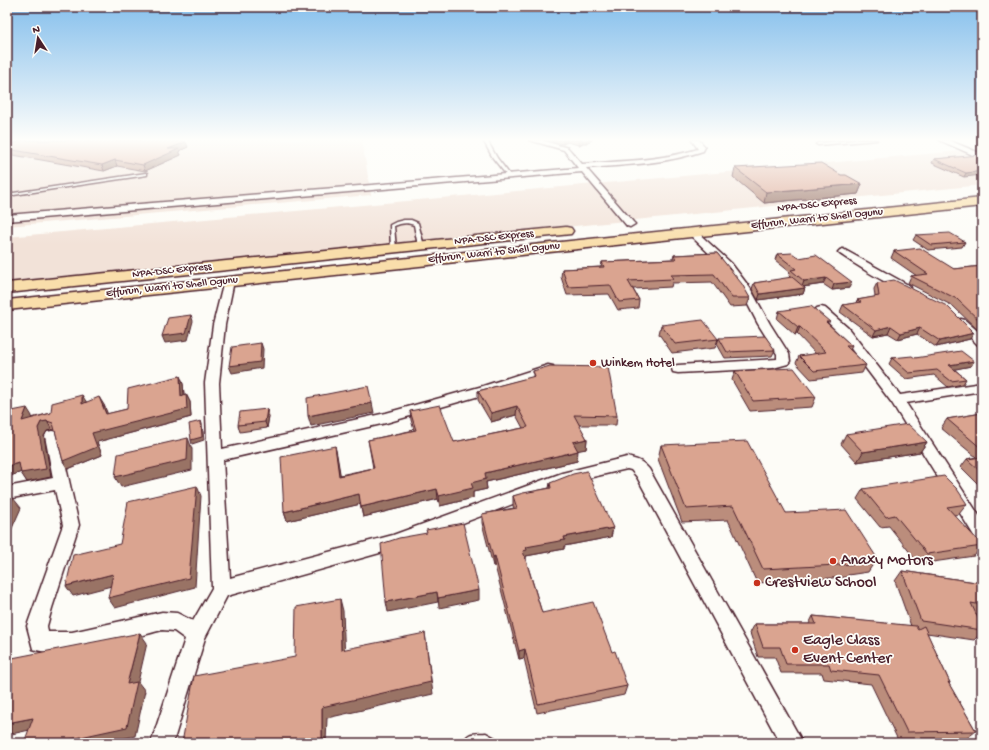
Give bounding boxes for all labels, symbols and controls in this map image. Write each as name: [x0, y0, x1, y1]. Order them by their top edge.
north arrow: [18, 18, 58, 58]
text: N: [32, 24, 41, 37]
street label: NPA-DSC Express: [777, 195, 858, 215]
street label: Effurun, Warri to Shell Ogunu: [750, 205, 884, 232]
street label: NPA-DSC Express: [454, 228, 535, 248]
street label: Effurun, Warri to Shell Ogunu: [427, 239, 561, 266]
street label: NPA-DSC Express: [132, 261, 213, 281]
street label: Effurun, Warri to Shell Ogunu: [105, 273, 239, 300]
place label: Winkem Hotel: [601, 356, 675, 371]
marker: Winkem Hotel: [588, 358, 598, 368]
place label: Anaxy Motors: [841, 552, 934, 571]
marker: Anaxy Motors: [828, 556, 838, 566]
place label: Crestview School: [765, 574, 877, 593]
marker: Crestview School: [752, 578, 762, 588]
place label: Eagle Class Event Center: [803, 632, 893, 669]
marker: Eagle Class Event Center: [790, 645, 800, 655]

